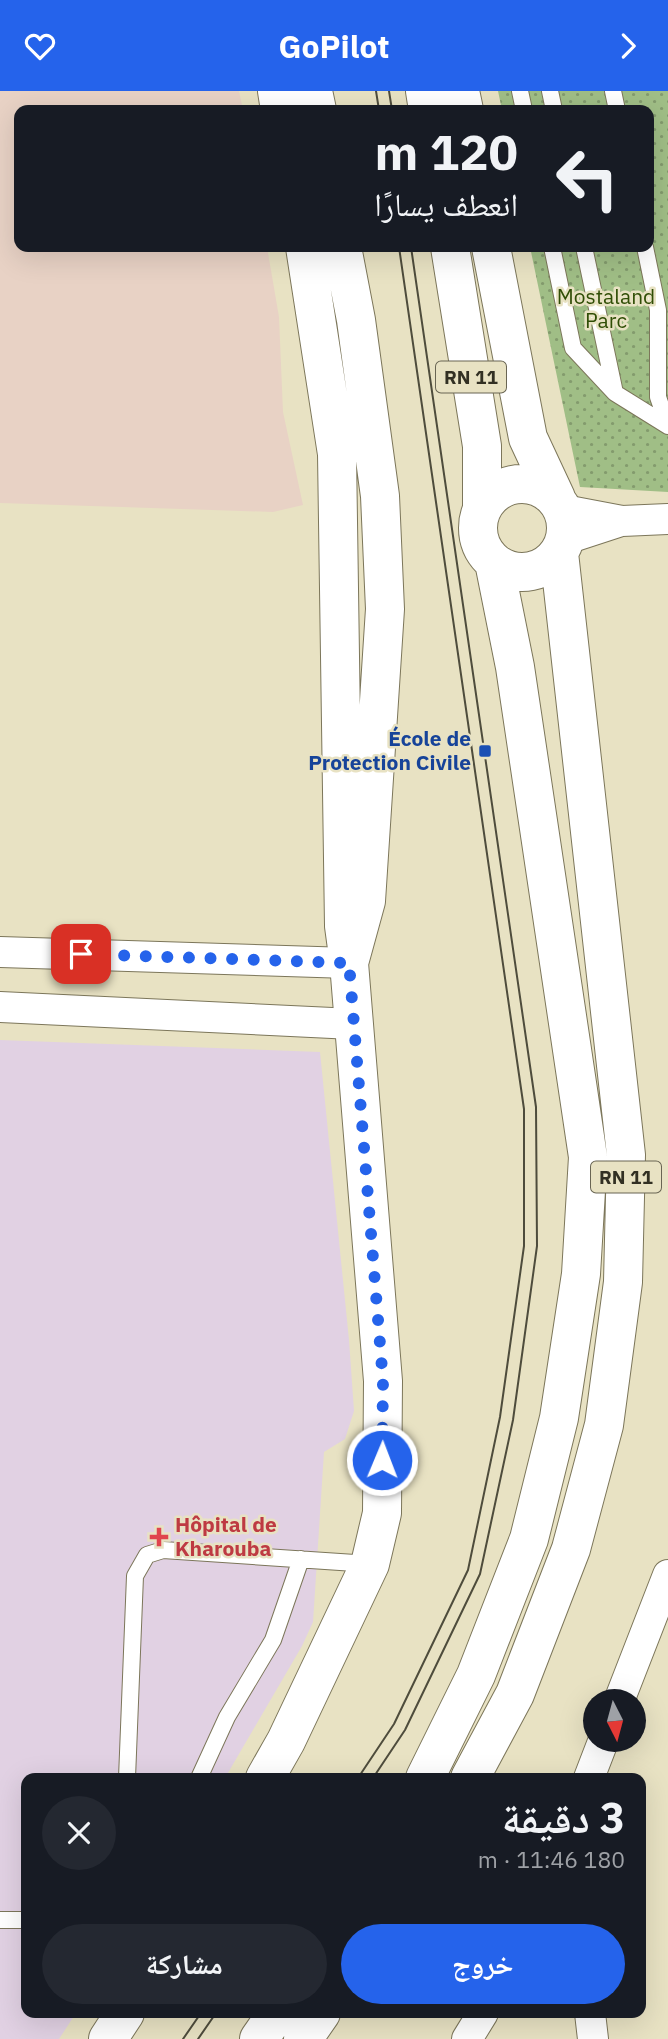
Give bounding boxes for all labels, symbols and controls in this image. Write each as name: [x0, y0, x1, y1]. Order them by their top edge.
text: GoPilot: [279, 25, 390, 67]
icon: heart: [21, 27, 59, 65]
icon: forward: [609, 27, 647, 65]
text: 120 m: [374, 120, 518, 183]
icon: left: [542, 133, 633, 224]
text: انعطف يسارًا: [374, 183, 518, 225]
park label: Mostaland Parc: [557, 282, 655, 334]
road number: RN 11: [436, 361, 506, 393]
place label: École de Protection Civile: [308, 724, 471, 776]
marker: École de Protection Civile: [477, 743, 493, 759]
pin: [51, 924, 111, 984]
icon: arrive: [62, 935, 100, 973]
road number: RN 11: [591, 1161, 661, 1193]
position arrow: [345, 1423, 419, 1497]
place label: Hôpital de Kharouba: [175, 1510, 277, 1562]
marker: Hôpital de Kharouba: [149, 1527, 169, 1547]
north arrow: [583, 1689, 646, 1752]
map controls: [583, 1689, 646, 1752]
text: 3 دقيقة: [502, 1790, 625, 1845]
button: close: [42, 1796, 116, 1870]
text: 180 m · 11:46: [478, 1844, 625, 1874]
button: مشاركة: [42, 1924, 327, 2004]
button: خروج: [341, 1924, 625, 2004]

